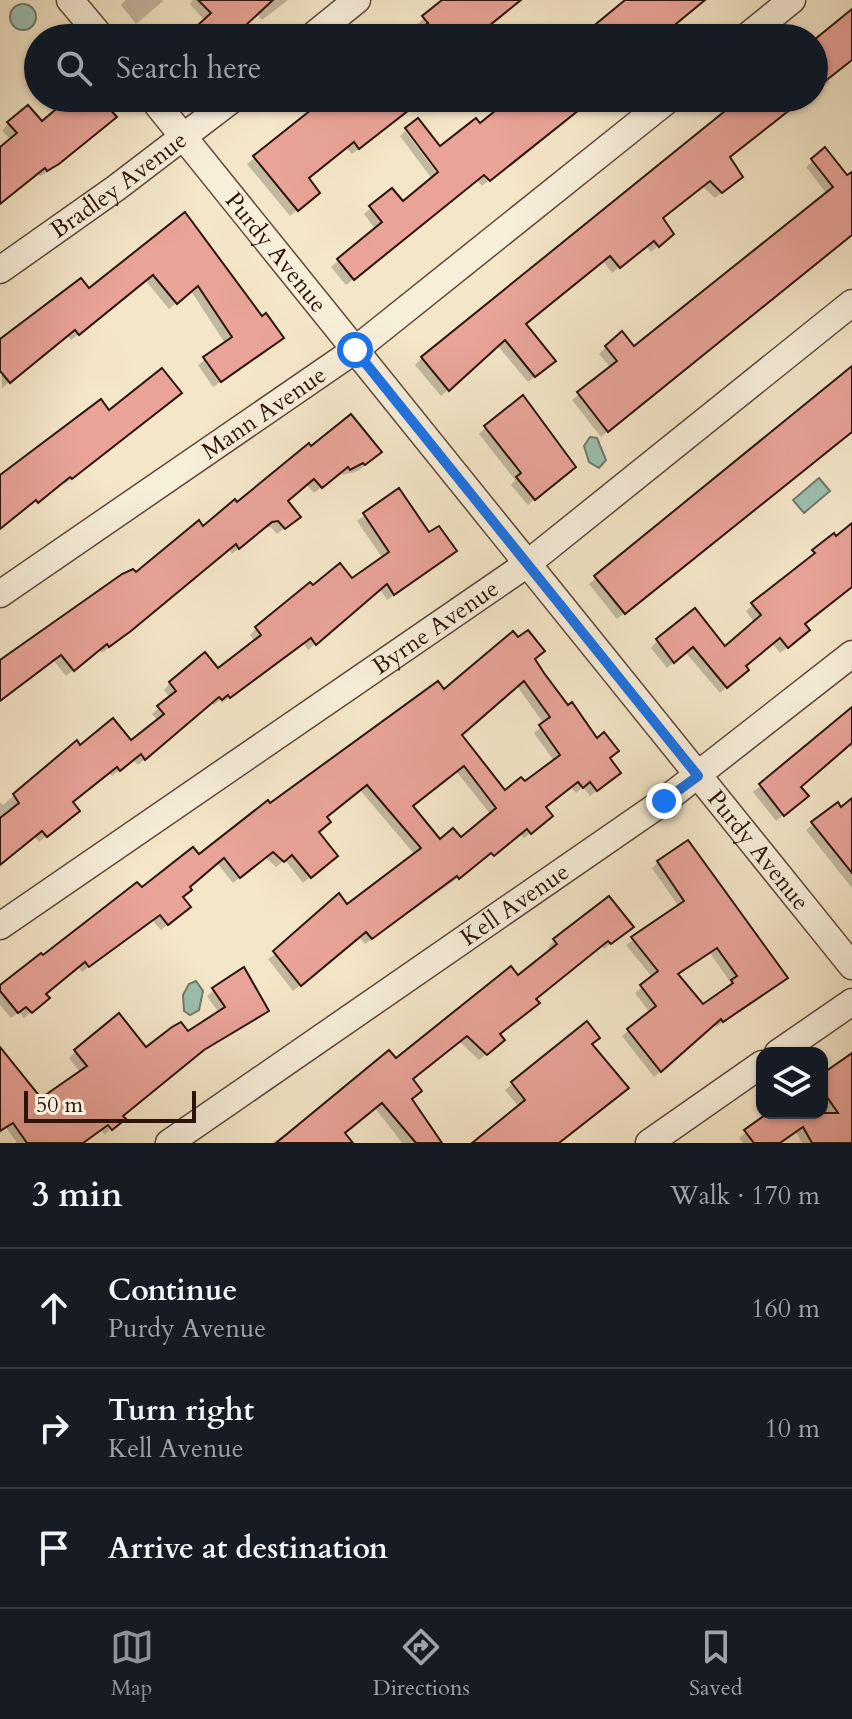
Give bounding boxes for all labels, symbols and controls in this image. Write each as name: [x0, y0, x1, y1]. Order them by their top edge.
search box: [24, 24, 828, 112]
icon: search: [52, 46, 96, 90]
text: Search here: [116, 48, 261, 89]
street label: Bradley Avenue: [44, 124, 194, 246]
street label: Purdy Avenue: [217, 185, 335, 320]
route start: [337, 332, 373, 368]
street label: Mann Avenue: [195, 359, 333, 468]
street label: Byrne Avenue: [366, 572, 505, 683]
route end: [646, 783, 682, 819]
street label: Purdy Avenue: [699, 783, 817, 917]
street label: Kell Avenue: [454, 855, 576, 954]
map controls: [756, 1047, 828, 1119]
button: layers: [756, 1047, 828, 1119]
scale bar: [24, 1087, 196, 1123]
text: 50 m: [36, 1090, 83, 1120]
text: 3 min: [32, 1172, 123, 1218]
text: Walk · 170 m: [670, 1178, 820, 1213]
text: Continue: [108, 1270, 237, 1311]
icon: ahead: [32, 1286, 76, 1330]
text: 160 m: [751, 1291, 820, 1326]
text: Purdy Avenue: [108, 1311, 266, 1346]
text: Turn right: [108, 1390, 254, 1431]
icon: right: [32, 1406, 76, 1450]
text: 10 m: [764, 1411, 820, 1446]
text: Kell Avenue: [108, 1431, 244, 1466]
icon: arrive: [32, 1526, 76, 1570]
text: Arrive at destination: [108, 1528, 388, 1569]
tab: Map: [110, 1625, 154, 1703]
tab: Directions: [373, 1625, 470, 1703]
tab: Saved: [689, 1625, 742, 1703]

